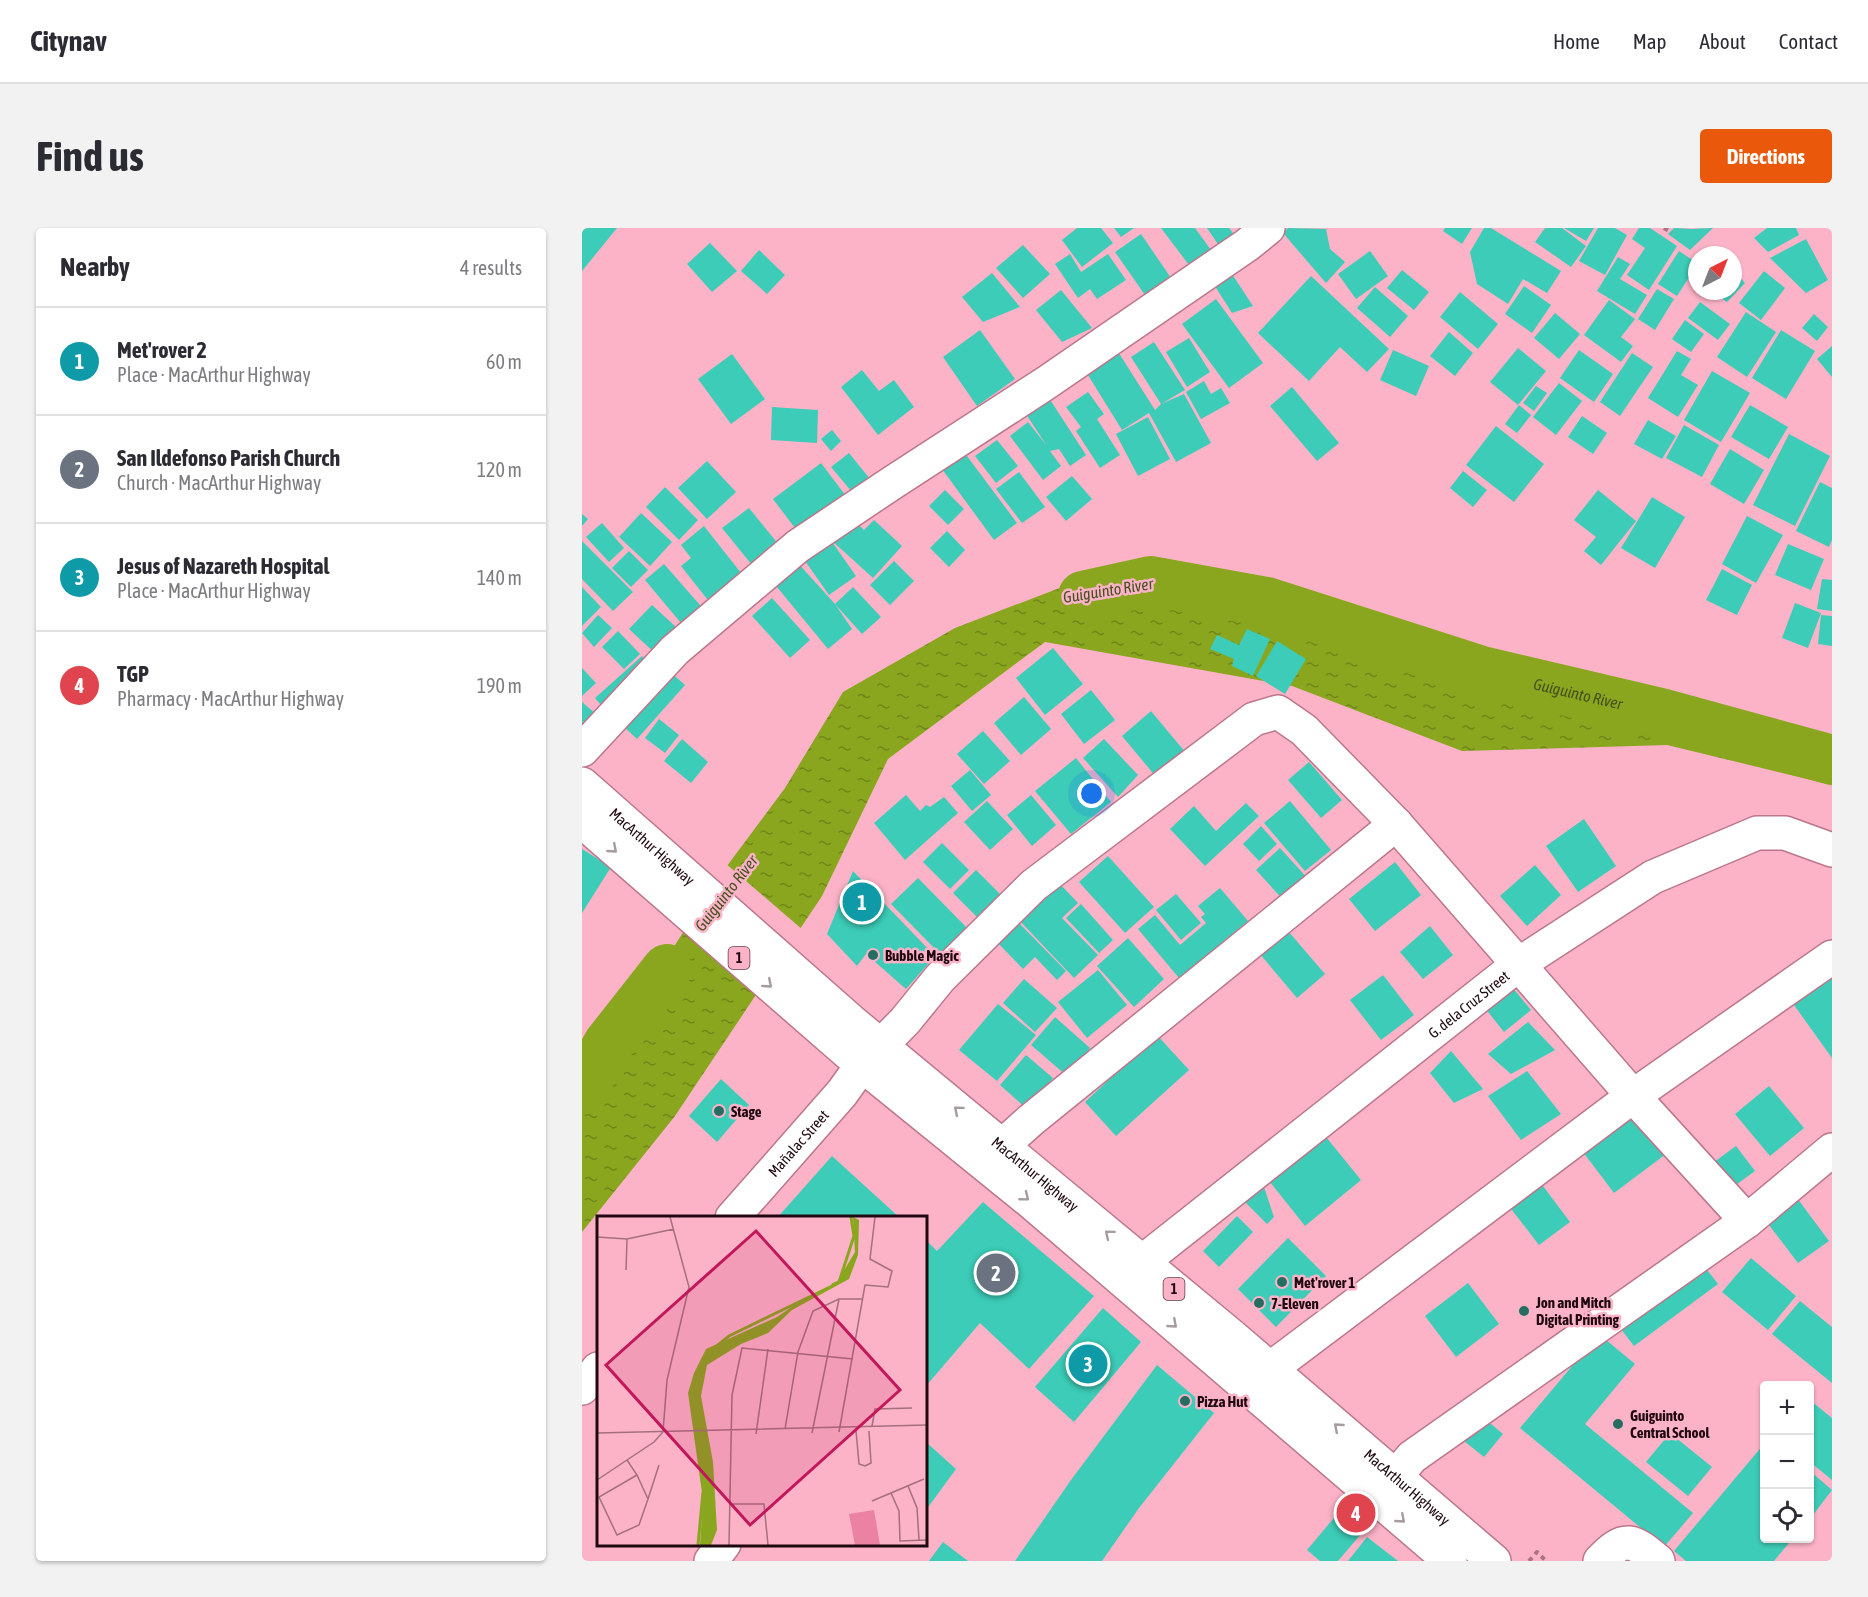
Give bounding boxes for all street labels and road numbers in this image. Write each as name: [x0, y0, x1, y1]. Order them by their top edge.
street label: MacArthur Highway: [607, 804, 698, 888]
road number: 1: [728, 947, 750, 969]
street label: G. dela Cruz Street: [1424, 967, 1512, 1041]
street label: Mañalac Street: [764, 1106, 832, 1180]
street label: MacArthur Highway: [989, 1133, 1082, 1214]
road number: 1: [1164, 1278, 1184, 1300]
street label: MacArthur Highway: [1361, 1445, 1454, 1528]

